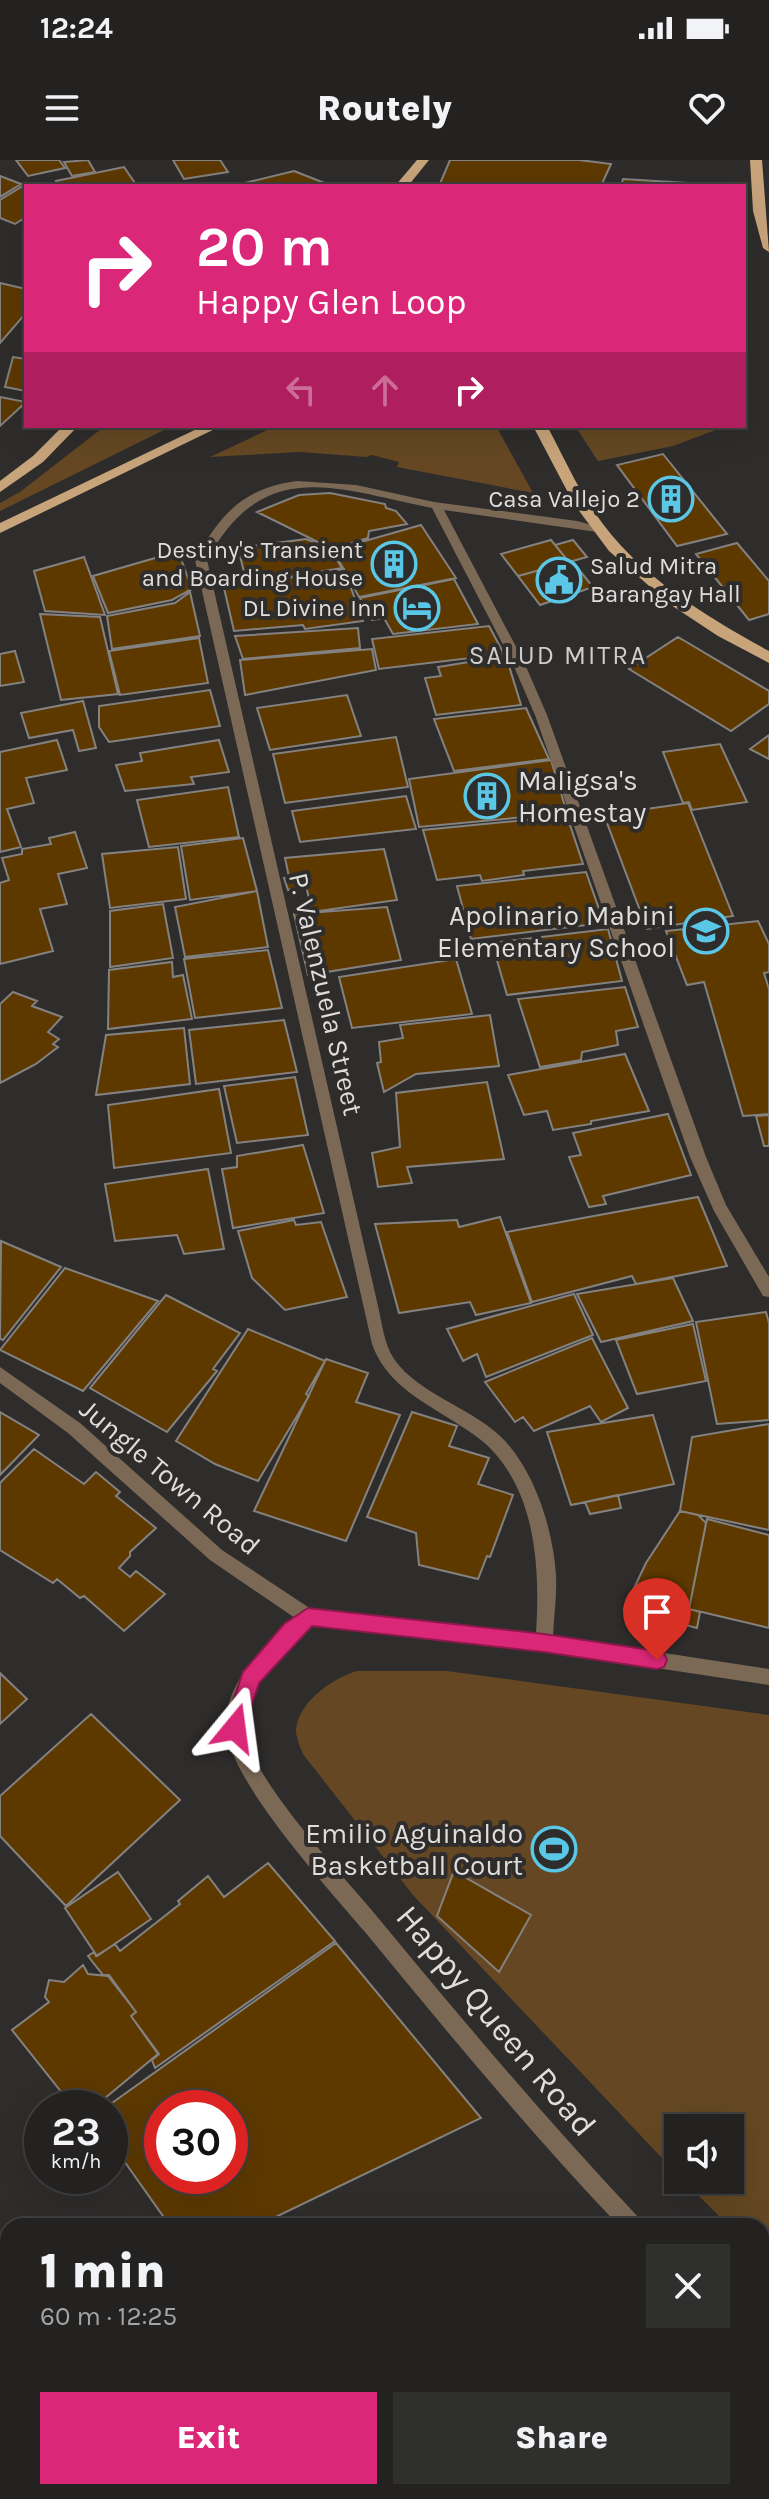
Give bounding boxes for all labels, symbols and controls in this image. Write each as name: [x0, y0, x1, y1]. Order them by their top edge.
text: 12:24: [40, 10, 113, 46]
icon: menu: [40, 86, 84, 130]
icon: heart: [685, 86, 729, 130]
text: Routely: [317, 87, 452, 129]
text: 20 m: [196, 214, 333, 279]
icon: right: [64, 216, 168, 320]
text: Happy Glen Loop: [196, 281, 467, 323]
icon: left: [279, 368, 323, 412]
icon: ahead: [363, 368, 407, 412]
icon: right: [447, 368, 491, 412]
building icon: Casa Vallejo 2: [647, 475, 695, 523]
place label: Casa Vallejo 2: [489, 485, 640, 513]
place label: Destiny's Transient and Boarding House: [142, 536, 363, 592]
building icon: Destiny's Transient and Boarding House: [370, 540, 418, 588]
place label: Salud Mitra Barangay Hall: [590, 552, 741, 608]
public building icon: Salud Mitra Barangay Hall: [535, 556, 583, 604]
hotel icon: DL Divine Inn: [393, 584, 441, 632]
place label: DL Divine Inn: [243, 594, 386, 622]
district label: SALUD MITRA: [469, 640, 647, 671]
place label: Maligsa's Homestay: [518, 764, 646, 829]
building icon: Maligsa's Homestay: [463, 772, 511, 820]
street label: P. Valenzuela Street: [282, 870, 370, 1118]
place label: Apolinario Mabini Elementary School: [437, 899, 675, 964]
school or university icon: Apolinario Mabini Elementary School: [682, 907, 730, 955]
street label: Jungle Town Road: [73, 1392, 267, 1562]
pin: [623, 1578, 691, 1660]
icon: arrive: [635, 1590, 679, 1634]
position arrow: [193, 1686, 277, 1770]
place label: Emilio Aguinaldo Basketball Court: [305, 1817, 523, 1882]
sports icon: Emilio Aguinaldo Basketball Court: [530, 1825, 578, 1873]
street label: Happy Queen Road: [388, 1897, 604, 2145]
speed limit sign: 30: [144, 2090, 248, 2194]
text: 23: [51, 2108, 101, 2155]
map controls: [664, 2114, 744, 2194]
button: sound: [664, 2114, 744, 2194]
text: km/h: [51, 2150, 101, 2173]
text: 1 min: [40, 2243, 166, 2299]
button: close: [646, 2244, 730, 2328]
text: 60 m · 12:25: [40, 2301, 177, 2332]
button: Exit: [40, 2392, 377, 2484]
button: Share: [393, 2392, 730, 2484]

